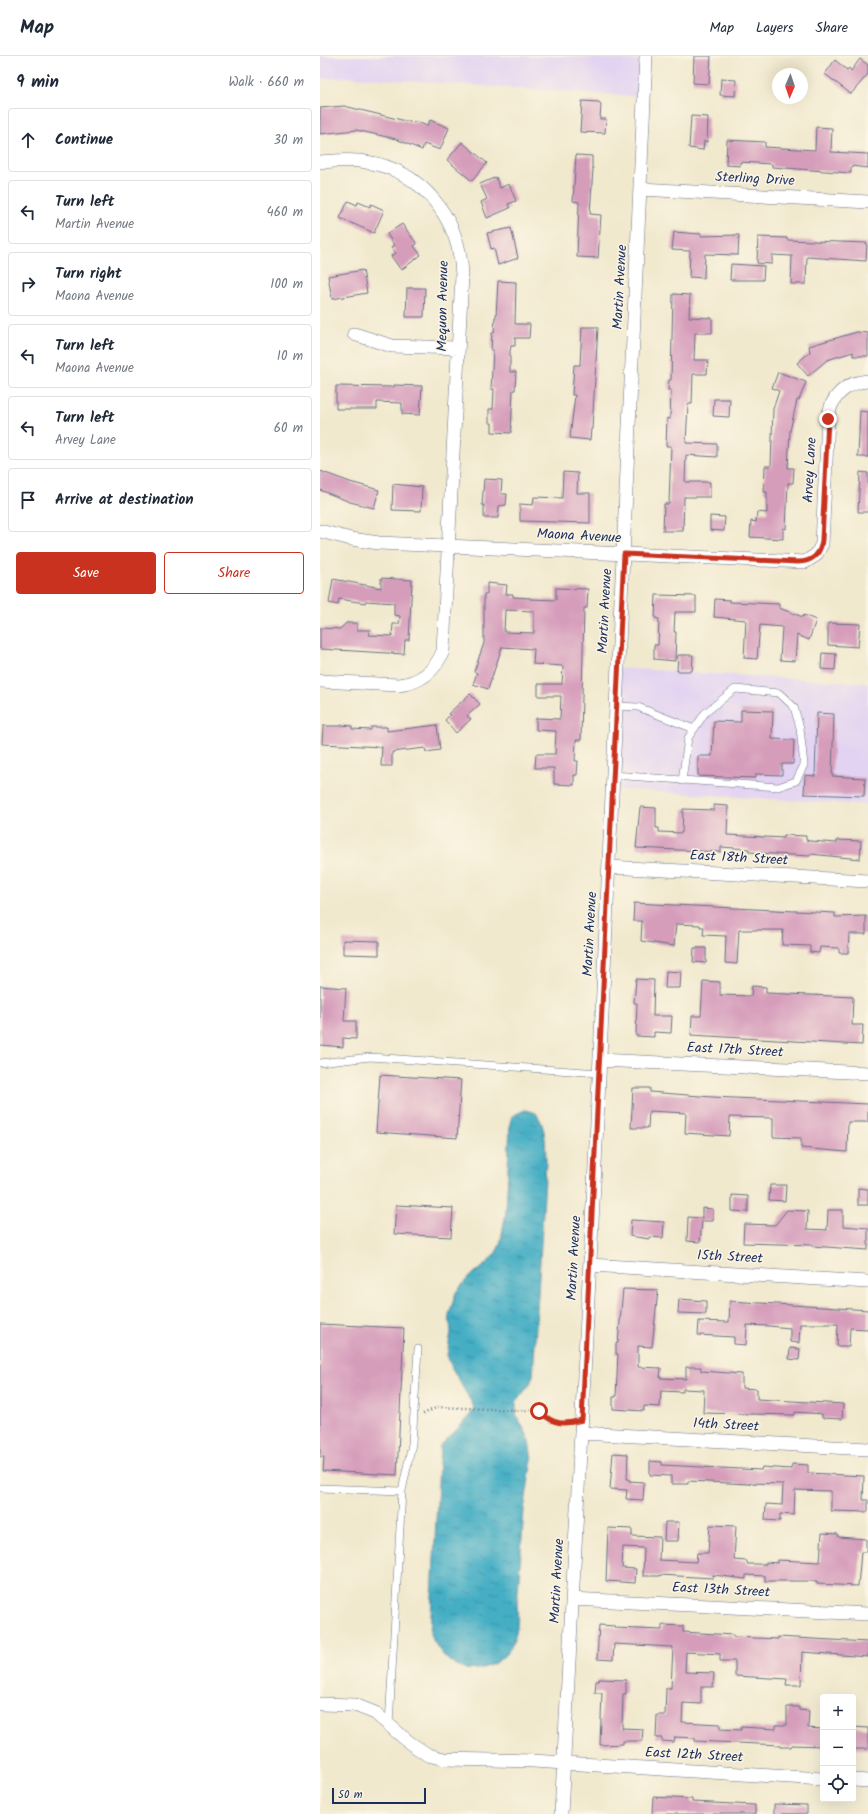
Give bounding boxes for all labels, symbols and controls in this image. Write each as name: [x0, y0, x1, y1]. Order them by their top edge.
text: Map: [20, 13, 54, 43]
text: Map: [710, 17, 734, 39]
text: Layers: [756, 17, 794, 39]
text: Share: [816, 17, 848, 39]
north arrow: [772, 68, 808, 104]
text: 9 min: [16, 69, 59, 96]
text: Walk · 660 m: [228, 72, 304, 93]
text: Continue: [55, 128, 113, 152]
icon: ahead: [17, 129, 39, 151]
text: 30 m: [274, 130, 303, 151]
street label: Sterling Drive: [715, 166, 796, 192]
text: Turn left: [55, 190, 115, 214]
icon: left: [17, 201, 39, 223]
text: 460 m: [267, 202, 303, 223]
text: Martin Avenue: [55, 214, 134, 235]
street label: Martin Avenue: [607, 243, 633, 330]
street label: Mequon Avenue: [431, 259, 455, 352]
text: Turn right: [55, 262, 122, 286]
icon: right: [17, 273, 39, 295]
text: 100 m: [270, 274, 303, 295]
text: Maona Avenue: [55, 286, 134, 307]
text: Turn left: [55, 334, 115, 358]
icon: left: [17, 345, 39, 367]
text: 10 m: [277, 346, 303, 367]
text: Maona Avenue: [55, 358, 134, 379]
text: Turn left: [55, 406, 115, 430]
route end: [819, 410, 837, 428]
icon: left: [17, 417, 39, 439]
text: 60 m: [274, 418, 303, 439]
text: Arvey Lane: [55, 430, 116, 451]
street label: Arvey Lane: [797, 436, 823, 503]
text: Arrive at destination: [55, 488, 194, 512]
icon: arrive: [17, 489, 39, 511]
street label: Maona Avenue: [536, 523, 623, 549]
button: Save: [16, 552, 156, 594]
button: Share: [164, 552, 304, 594]
street label: Martin Avenue: [592, 567, 618, 654]
street label: East 18th Street: [689, 844, 789, 872]
street label: Martin Avenue: [577, 890, 603, 977]
street label: East 17th Street: [686, 1036, 784, 1064]
street label: Martin Avenue: [561, 1214, 587, 1301]
street label: 15th Street: [696, 1244, 764, 1270]
route start: [530, 1402, 548, 1420]
street label: 14th Street: [692, 1412, 760, 1438]
street label: Martin Avenue: [544, 1537, 570, 1624]
street label: East 13th Street: [671, 1576, 771, 1604]
map controls: [820, 1694, 856, 1802]
button: +: [820, 1694, 856, 1730]
button: −: [820, 1730, 856, 1766]
street label: East 12th Street: [644, 1741, 744, 1769]
button: locate: [820, 1766, 856, 1802]
scale bar: [332, 1786, 426, 1805]
text: 50 m: [338, 1786, 363, 1804]

